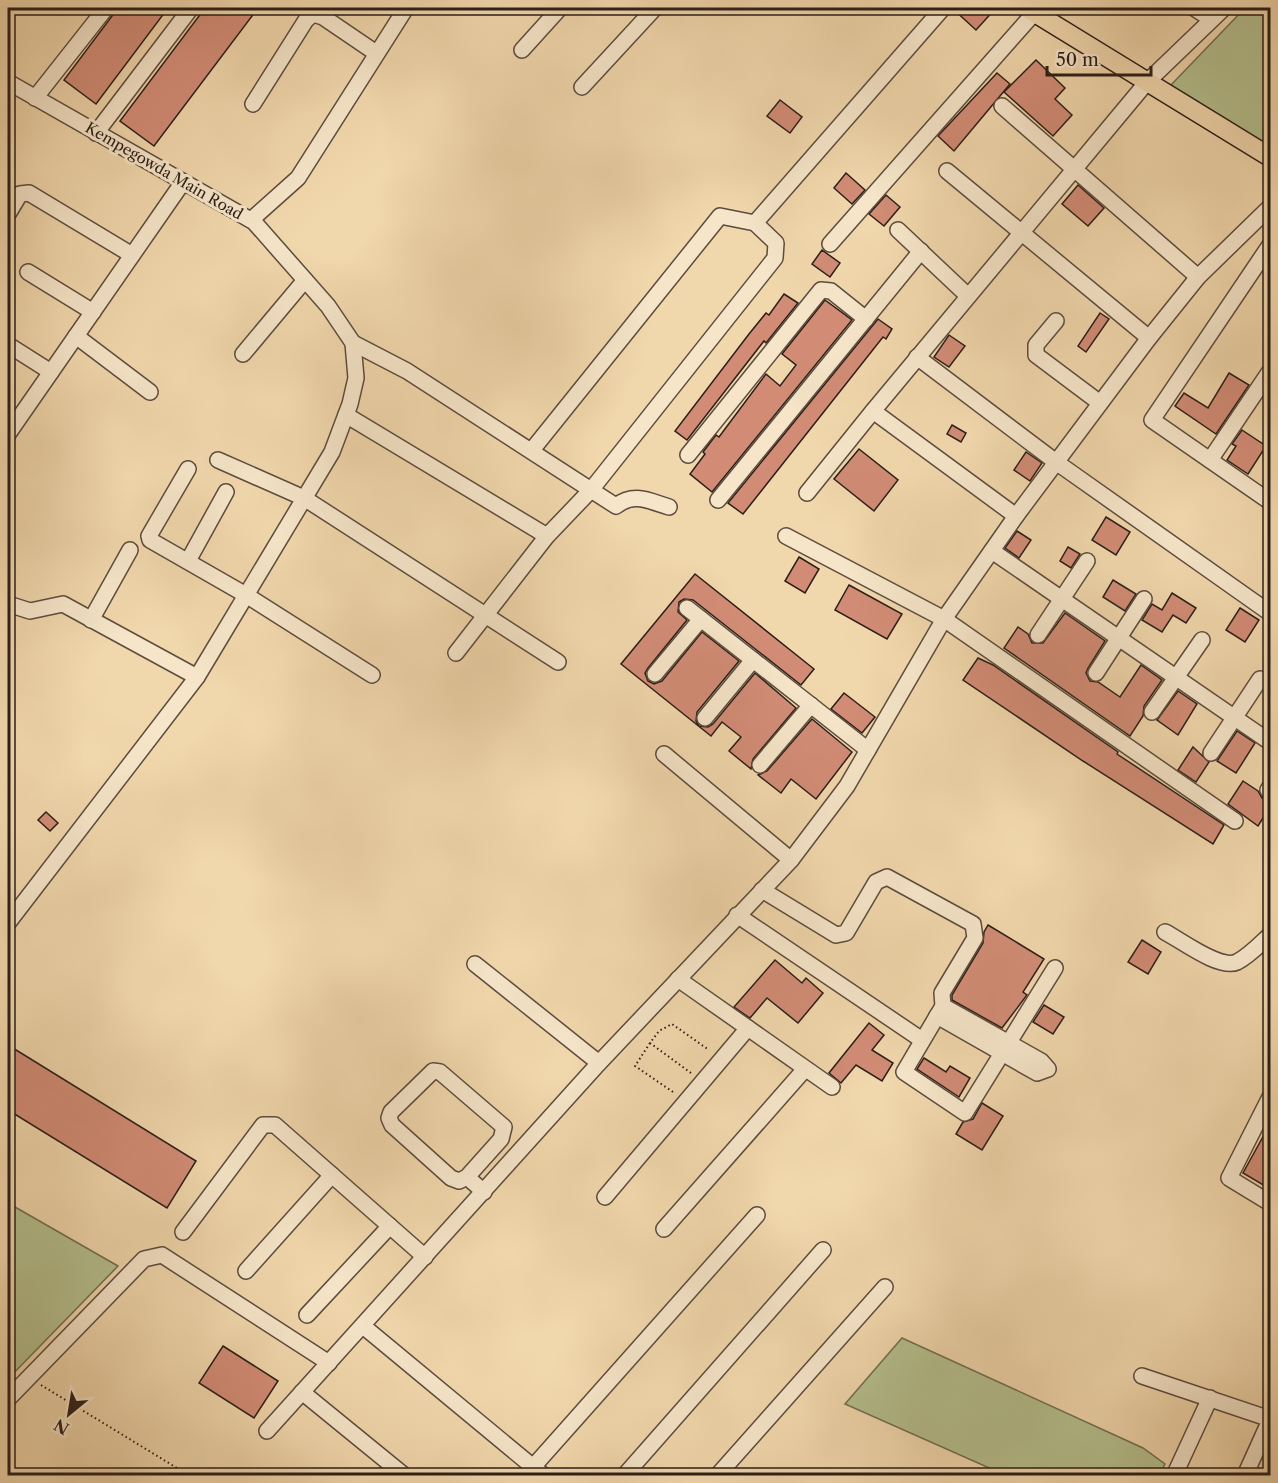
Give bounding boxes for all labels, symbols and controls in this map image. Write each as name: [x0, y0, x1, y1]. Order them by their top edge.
scale bar: [1047, 39, 1150, 77]
text: 50 m: [1056, 49, 1099, 71]
street label: Kempegowda Main Road: [82, 118, 246, 223]
north arrow: [39, 1384, 99, 1444]
text: N: [50, 1415, 73, 1439]

